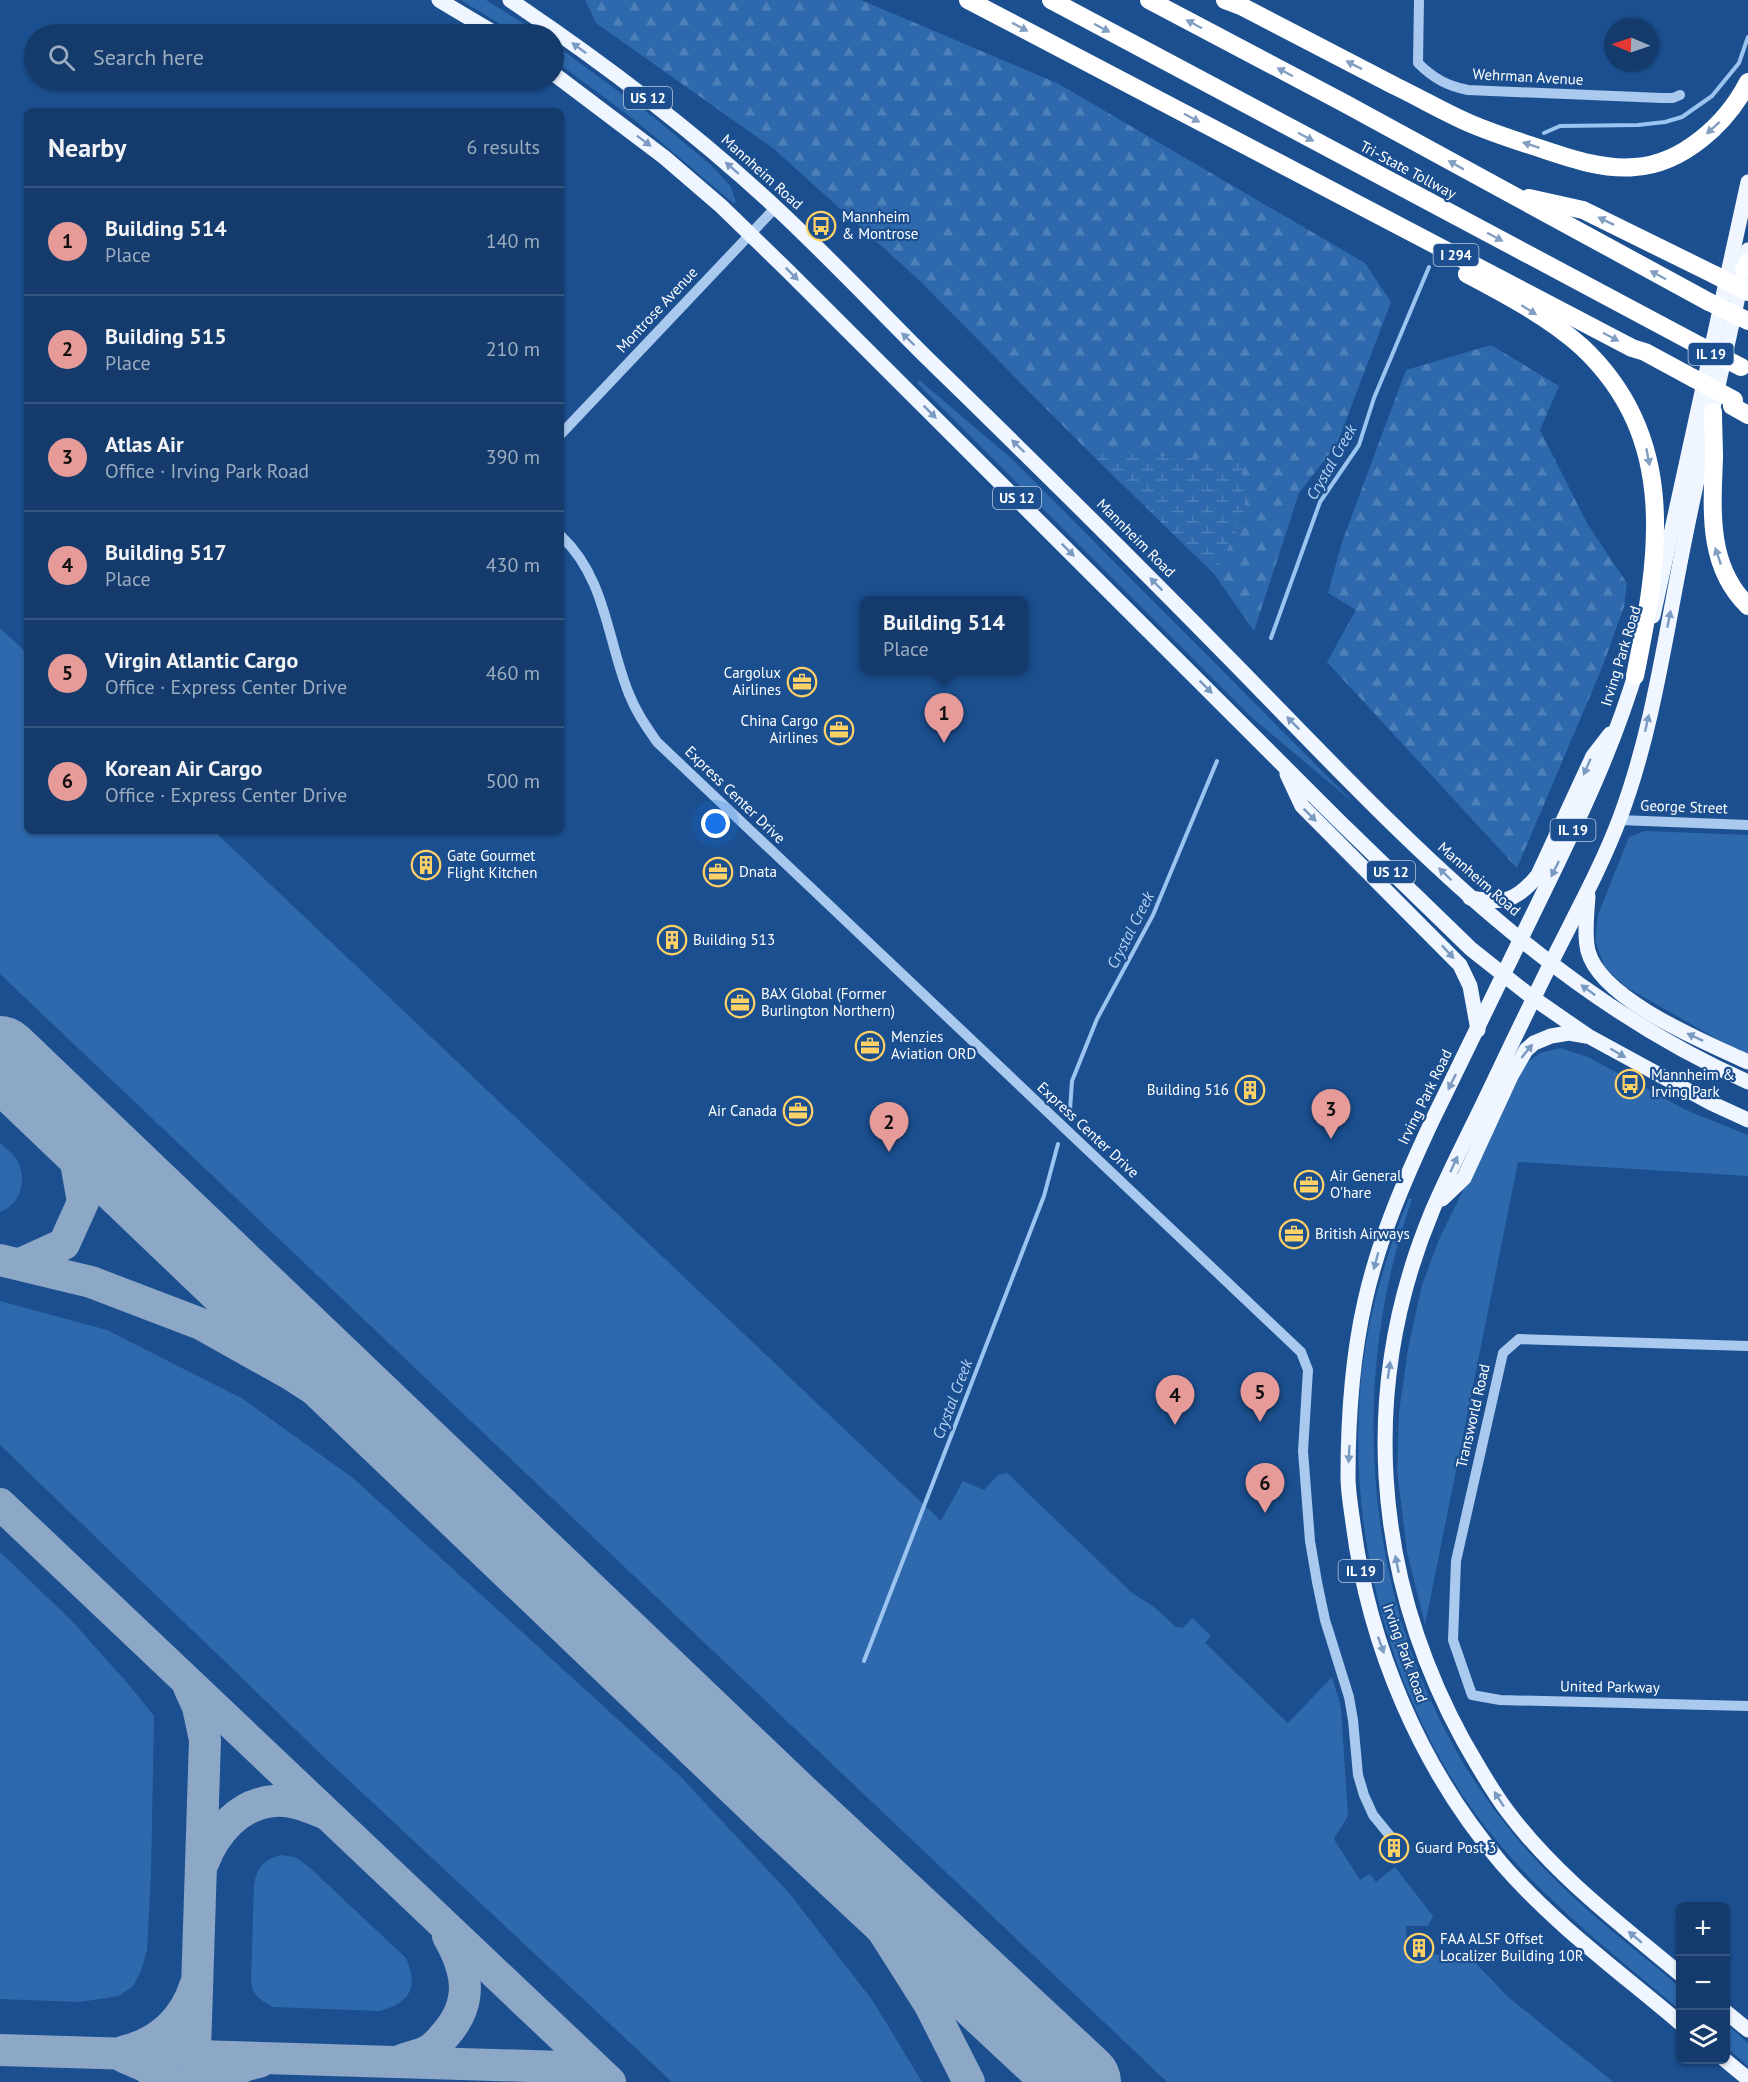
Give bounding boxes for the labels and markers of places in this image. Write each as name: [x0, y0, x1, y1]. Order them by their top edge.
place label: Mannheim & Montrose: [842, 207, 919, 243]
bus stop icon: Mannheim & Montrose: [805, 210, 837, 242]
place label: Cargolux Airlines: [724, 663, 781, 699]
office icon: Cargolux Airlines: [786, 666, 818, 698]
pin: 1: [924, 694, 964, 743]
place label: China Cargo Airlines: [741, 711, 818, 747]
office icon: China Cargo Airlines: [823, 714, 855, 746]
place label: Gate Gourmet Flight Kitchen: [447, 846, 537, 882]
building icon: Gate Gourmet Flight Kitchen: [410, 849, 442, 881]
office icon: Dnata: [702, 856, 734, 888]
place label: Dnata: [739, 862, 777, 881]
building icon: Building 513: [656, 924, 688, 956]
place label: Building 513: [693, 930, 775, 949]
place label: BAX Global (Former Burlington Northern): [761, 984, 895, 1020]
office icon: BAX Global (Former Burlington Northern): [724, 987, 756, 1019]
place label: Menzies Aviation ORD: [891, 1027, 976, 1063]
office icon: Menzies Aviation ORD: [854, 1030, 886, 1062]
place label: Mannheim & Irving Park: [1651, 1065, 1735, 1101]
bus stop icon: Mannheim & Irving Park: [1614, 1068, 1646, 1100]
building icon: Building 516: [1234, 1074, 1266, 1106]
place label: Building 516: [1147, 1080, 1229, 1099]
pin: 3: [1312, 1090, 1350, 1139]
office icon: Air Canada: [782, 1095, 814, 1127]
place label: Air Canada: [708, 1101, 777, 1120]
pin: 2: [870, 1102, 908, 1152]
place label: Air General O'hare: [1330, 1166, 1402, 1202]
office icon: Air General O'hare: [1293, 1169, 1325, 1201]
office icon: British Airways: [1278, 1218, 1310, 1250]
place label: British Airways: [1315, 1224, 1410, 1243]
pin: 5: [1240, 1372, 1280, 1422]
pin: 4: [1156, 1376, 1194, 1425]
pin: 6: [1246, 1464, 1284, 1513]
building icon: Guard Post 3: [1378, 1832, 1410, 1864]
place label: Guard Post 3: [1415, 1838, 1496, 1857]
place label: FAA ALSF Offset Localizer Building 10R: [1440, 1929, 1584, 1965]
building icon: FAA ALSF Offset Localizer Building 10R: [1403, 1932, 1435, 1964]

